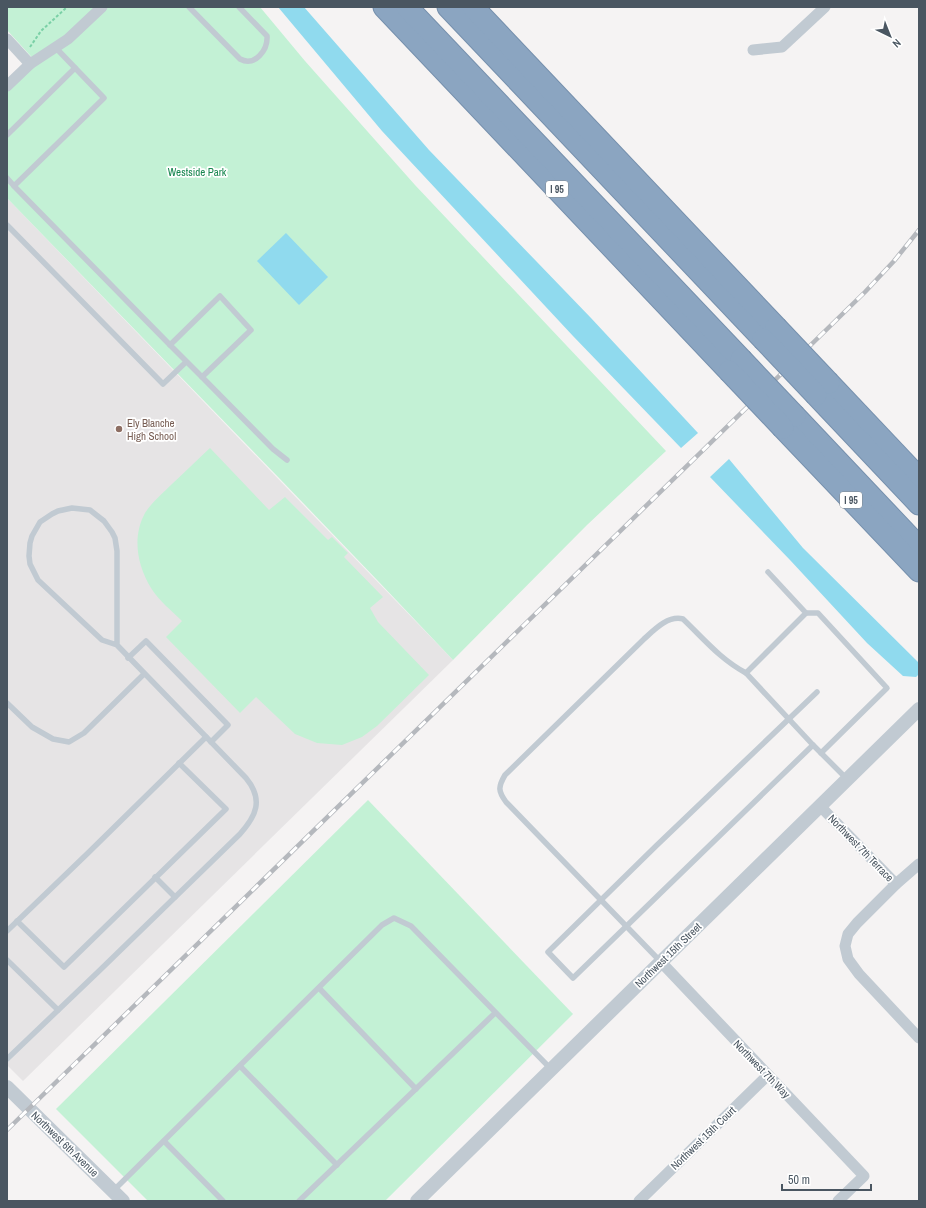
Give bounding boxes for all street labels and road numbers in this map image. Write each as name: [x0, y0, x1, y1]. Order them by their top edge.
road number: I 95: [546, 181, 568, 197]
road number: I 95: [840, 492, 862, 508]
street label: Northwest 7th Terrace: [825, 811, 897, 885]
street label: Northwest 15th Street: [632, 919, 705, 990]
street label: Northwest 7th Way: [731, 1037, 794, 1101]
street label: Northwest 15th Court: [667, 1103, 739, 1173]
street label: Northwest 6th Avenue: [28, 1108, 102, 1180]

